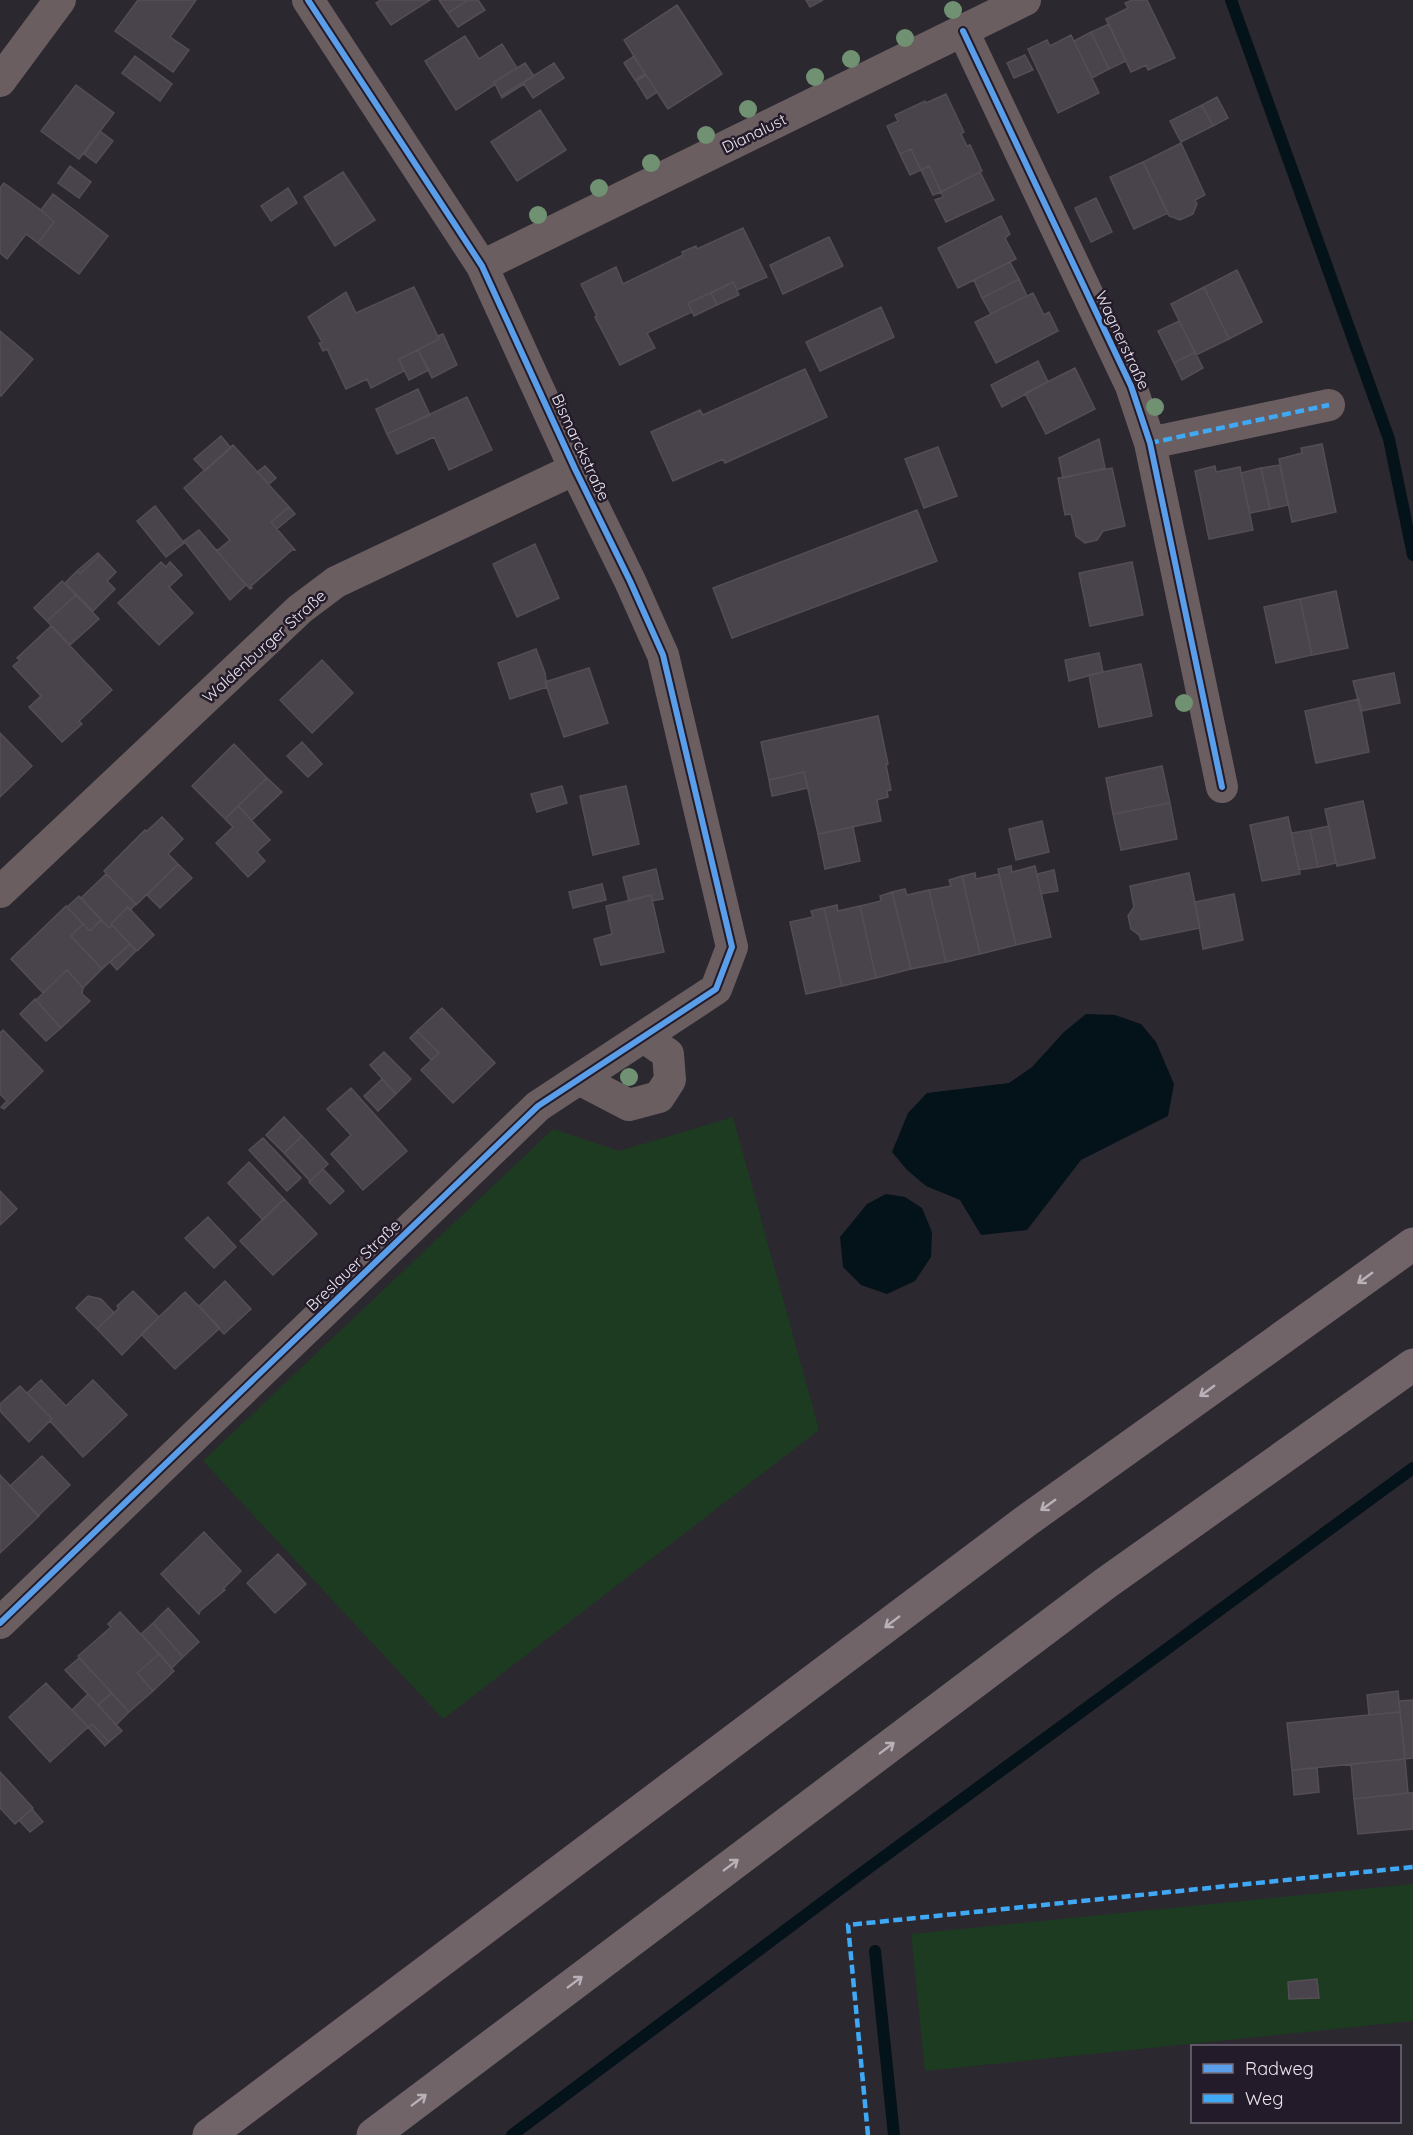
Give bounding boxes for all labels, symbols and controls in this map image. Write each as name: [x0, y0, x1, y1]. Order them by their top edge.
street label: Dianalust: [719, 109, 789, 157]
street label: Wagnerstraße: [1091, 287, 1155, 393]
street label: Bismarckstraße: [548, 390, 614, 504]
street label: Waldenburger Straße: [198, 585, 330, 707]
street label: Breslauer Straße: [302, 1215, 404, 1315]
one-way arrow: [1358, 1272, 1374, 1284]
one-way arrow: [1199, 1385, 1215, 1398]
one-way arrow: [1041, 1499, 1057, 1511]
one-way arrow: [884, 1615, 900, 1628]
one-way arrow: [878, 1742, 894, 1754]
one-way arrow: [723, 1859, 739, 1872]
one-way arrow: [567, 1976, 583, 1989]
legend: [1191, 2045, 1401, 2123]
text: Radweg: [1245, 2057, 1314, 2080]
text: Weg: [1245, 2087, 1283, 2110]
one-way arrow: [411, 2093, 427, 2106]

